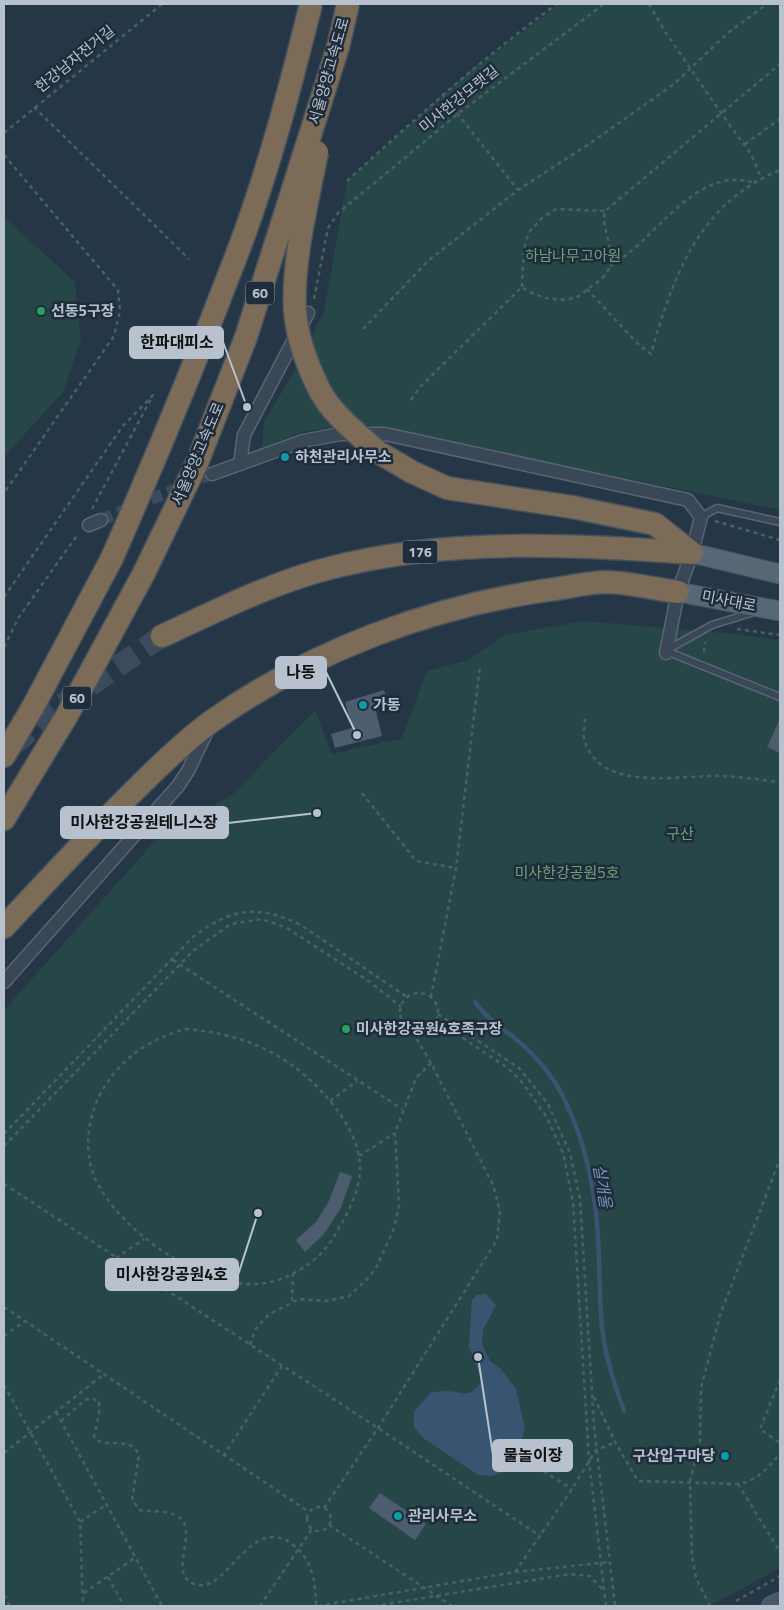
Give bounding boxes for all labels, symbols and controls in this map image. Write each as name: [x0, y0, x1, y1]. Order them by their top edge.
street label: 서울양양고속도로: [302, 15, 355, 127]
street label: 한강남자전거길: [30, 19, 119, 98]
street label: 미사한강모랫길: [414, 59, 503, 138]
park label: 하남나무고아원: [525, 244, 621, 267]
road number: 60: [246, 282, 274, 304]
place label: 선동5구장: [51, 299, 115, 322]
marker: 선동5구장: [35, 305, 47, 317]
callout: 한파대피소: [130, 327, 223, 358]
text: 한파대피소: [140, 330, 214, 354]
street label: 서울양양고속도로: [165, 398, 230, 509]
place label: 하천관리사무소: [295, 445, 392, 468]
marker: 하천관리사무소: [279, 451, 291, 463]
road number: 176: [402, 540, 438, 564]
street label: 미사대로: [700, 584, 758, 617]
callout: 나동: [276, 657, 326, 688]
text: 나동: [286, 660, 316, 684]
road number: 60: [63, 686, 91, 710]
place label: 가동: [373, 693, 401, 716]
marker: 가동: [357, 699, 369, 711]
callout: 미사한강공원테니스장: [61, 807, 228, 838]
text: 미사한강공원테니스장: [70, 810, 218, 834]
park label: 구산: [666, 822, 694, 845]
park label: 미사한강공원5호: [514, 861, 620, 884]
place label: 미사한강공원4호족구장: [356, 1017, 503, 1040]
marker: 미사한강공원4호족구장: [340, 1023, 352, 1035]
water label: 실개울: [587, 1162, 619, 1211]
callout: 미사한강공원4호: [106, 1259, 238, 1290]
text: 미사한강공원4호: [116, 1262, 228, 1286]
callout: 물놀이장: [493, 1440, 572, 1471]
text: 물놀이장: [504, 1443, 563, 1467]
place label: 구산입구마당: [632, 1444, 715, 1467]
marker: 구산입구마당: [719, 1450, 731, 1462]
place label: 관리사무소: [408, 1504, 477, 1527]
marker: 관리사무소: [392, 1510, 404, 1522]

